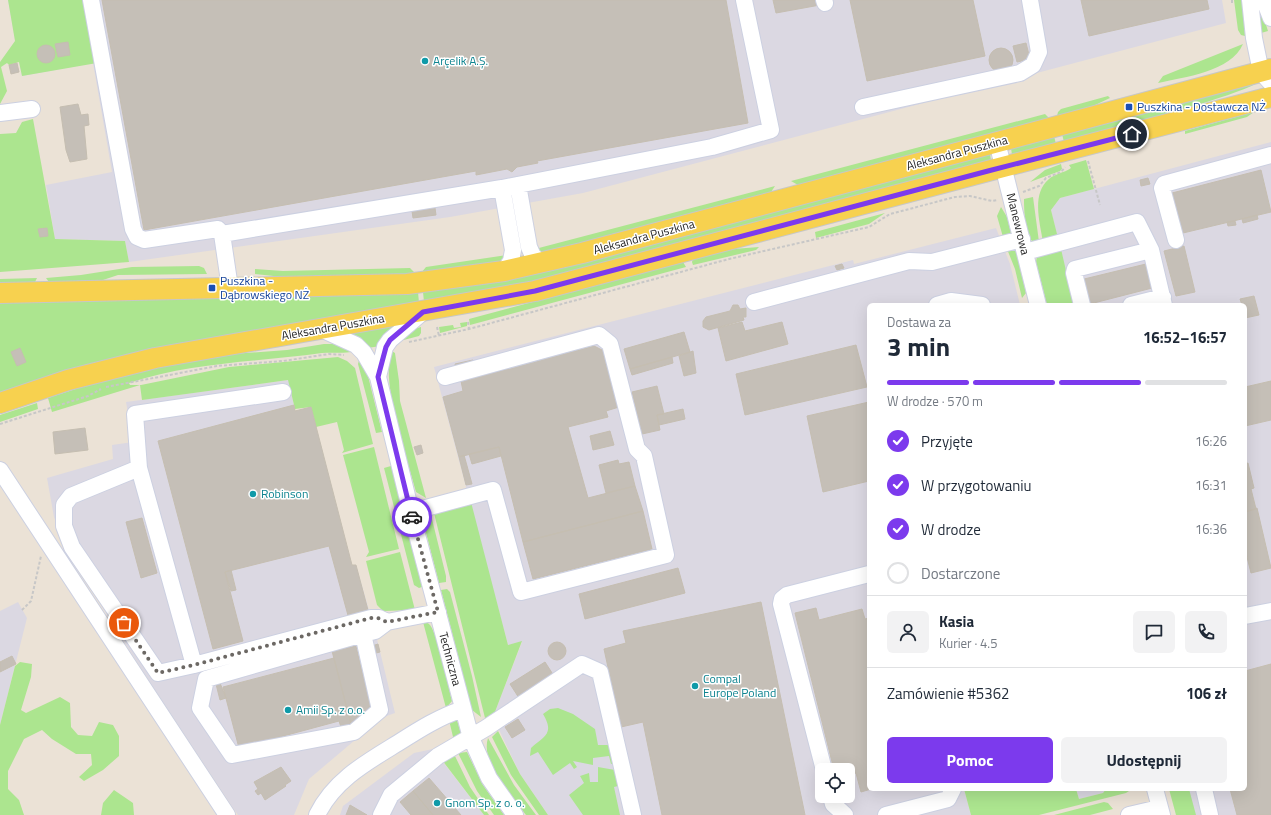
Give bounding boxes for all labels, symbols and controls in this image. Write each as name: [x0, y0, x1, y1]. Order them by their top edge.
place label: Arçelik A.Ş.: [433, 51, 488, 70]
marker: Arçelik A.Ş.: [420, 56, 430, 66]
place label: Puszkina - Dostawcza NŻ: [1137, 97, 1266, 116]
marker: Puszkina - Dostawcza NŻ: [1124, 102, 1134, 112]
pin: [1115, 117, 1149, 151]
icon: home: [1121, 123, 1143, 145]
street label: Aleksandra Puszkina: [904, 130, 1010, 175]
street label: Manewrowa: [1002, 191, 1035, 257]
street label: Aleksandra Puszkina: [591, 214, 697, 259]
place label: Puszkina - Dąbrowskiego NŻ: [220, 271, 309, 304]
marker: Puszkina - Dąbrowskiego NŻ: [207, 283, 217, 293]
street label: Aleksandra Puszkina: [280, 308, 386, 345]
text: Dostawa za: [887, 312, 951, 332]
text: 16:52–16:57: [1143, 326, 1227, 349]
text: 3 min: [887, 327, 950, 366]
text: W drodze · 570 m: [887, 391, 983, 411]
icon: check: [887, 430, 909, 452]
text: Przyjęte: [921, 430, 973, 453]
text: 16:26: [1195, 431, 1227, 451]
icon: check: [887, 474, 909, 496]
text: W przygotowaniu: [921, 474, 1031, 497]
text: 16:31: [1195, 475, 1227, 495]
place label: Robinson: [261, 484, 308, 503]
marker: Robinson: [248, 489, 258, 499]
courier: [392, 497, 432, 537]
icon: car: [401, 506, 423, 528]
icon: check: [887, 518, 909, 540]
text: W drodze: [921, 518, 981, 541]
text: 16:36: [1195, 519, 1227, 539]
text: Dostarczone: [921, 562, 1000, 585]
pin: [107, 606, 141, 640]
text: Kasia: [939, 610, 974, 633]
button: person: [887, 611, 929, 653]
button: chat: [1133, 611, 1175, 653]
button: phone: [1185, 611, 1227, 653]
icon: bag: [113, 612, 135, 634]
street label: Techniczna: [434, 630, 467, 688]
text: Kurier · 4.5: [939, 633, 997, 653]
place label: Compal Europe Poland: [703, 669, 776, 702]
marker: Compal Europe Poland: [690, 681, 700, 691]
text: Zamówienie #5362: [887, 682, 1009, 705]
text: 106 zł: [1186, 682, 1227, 705]
place label: Amii Sp. z o.o.: [296, 700, 365, 719]
marker: Amii Sp. z o.o.: [283, 705, 293, 715]
button: Pomoc: [887, 737, 1053, 783]
button: Udostępnij: [1061, 737, 1227, 783]
map controls: [815, 763, 855, 803]
button: locate: [815, 763, 855, 803]
place label: Gnom Sp. z o. o.: [445, 793, 525, 812]
marker: Gnom Sp. z o. o.: [432, 798, 442, 808]

